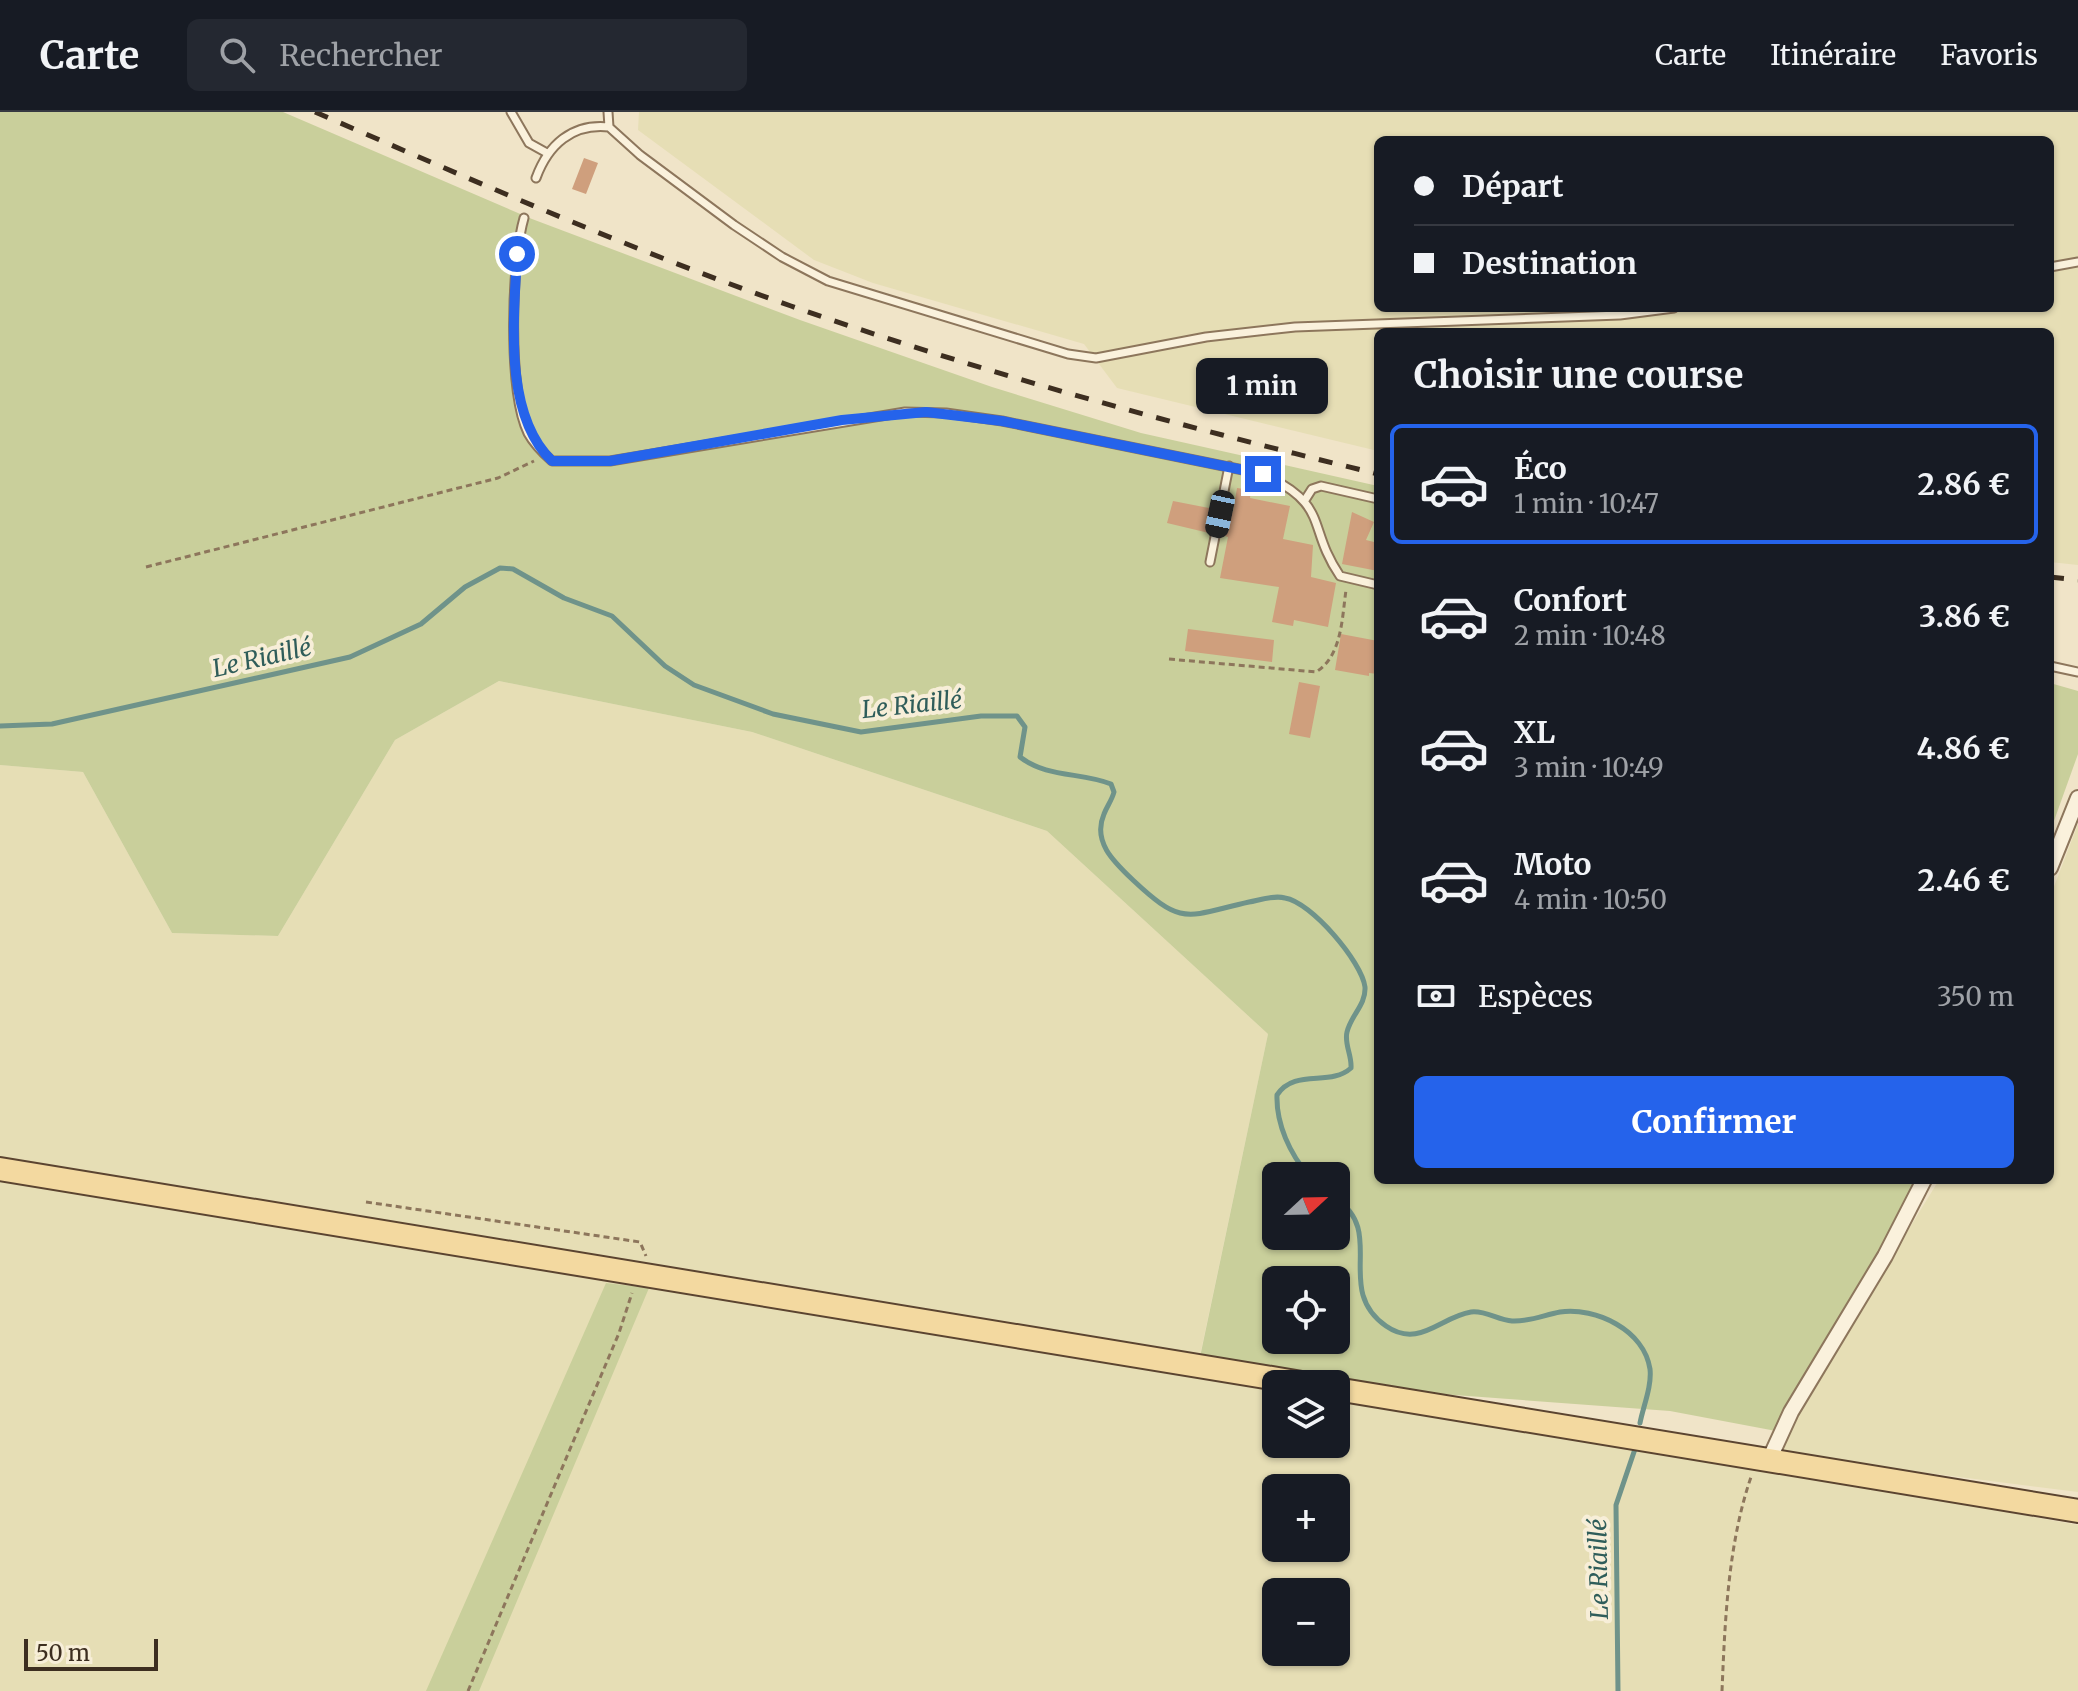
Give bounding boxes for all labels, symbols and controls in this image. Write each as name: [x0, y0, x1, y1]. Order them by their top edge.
search box: [187, 19, 747, 91]
text: Carte: [40, 32, 139, 79]
icon: search: [215, 33, 259, 77]
text: Rechercher: [279, 36, 443, 74]
text: Carte: [1655, 37, 1726, 73]
text: Itinéraire: [1770, 37, 1896, 73]
text: Favoris: [1940, 37, 2038, 73]
text: Départ: [1462, 167, 1564, 205]
route start: [499, 236, 535, 272]
text: Destination: [1462, 244, 1637, 282]
text: Choisir une course: [1414, 353, 1743, 398]
callout: 1 min: [1197, 358, 1329, 414]
text: 1 min: [1227, 369, 1297, 402]
icon: car: [1418, 448, 1490, 520]
text: Éco: [1514, 449, 1567, 487]
route end: [1245, 456, 1281, 492]
text: 2.86 €: [1918, 465, 2010, 503]
text: 1 min · 10:47: [1514, 487, 1659, 520]
car: [1203, 488, 1237, 540]
icon: car: [1418, 580, 1490, 652]
text: Confort: [1514, 581, 1627, 619]
text: 3.86 €: [1919, 597, 2010, 635]
text: 2 min · 10:48: [1514, 619, 1666, 652]
water label: Le Riaillé: [209, 631, 315, 684]
water label: Le Riaillé: [860, 684, 964, 725]
icon: car: [1418, 712, 1490, 784]
text: XL: [1514, 713, 1555, 751]
text: 4.86 €: [1916, 729, 2010, 767]
text: 3 min · 10:49: [1514, 751, 1664, 784]
icon: car: [1418, 844, 1490, 916]
text: Moto: [1514, 845, 1592, 883]
text: 2.46 €: [1917, 861, 2010, 899]
text: 4 min · 10:50: [1514, 883, 1667, 916]
icon: cash: [1414, 974, 1458, 1018]
text: Espèces: [1478, 977, 1593, 1015]
text: 350 m: [1937, 980, 2014, 1013]
button: Confirmer: [1414, 1076, 2014, 1168]
north arrow: [1262, 1162, 1350, 1250]
map controls: [1262, 1162, 1350, 1666]
button: locate: [1262, 1266, 1350, 1354]
button: layers: [1262, 1370, 1350, 1458]
button: +: [1262, 1474, 1350, 1562]
water label: Le Riaillé: [1582, 1518, 1615, 1620]
button: −: [1262, 1578, 1350, 1666]
scale bar: [24, 1635, 158, 1671]
text: 50 m: [36, 1639, 90, 1667]

